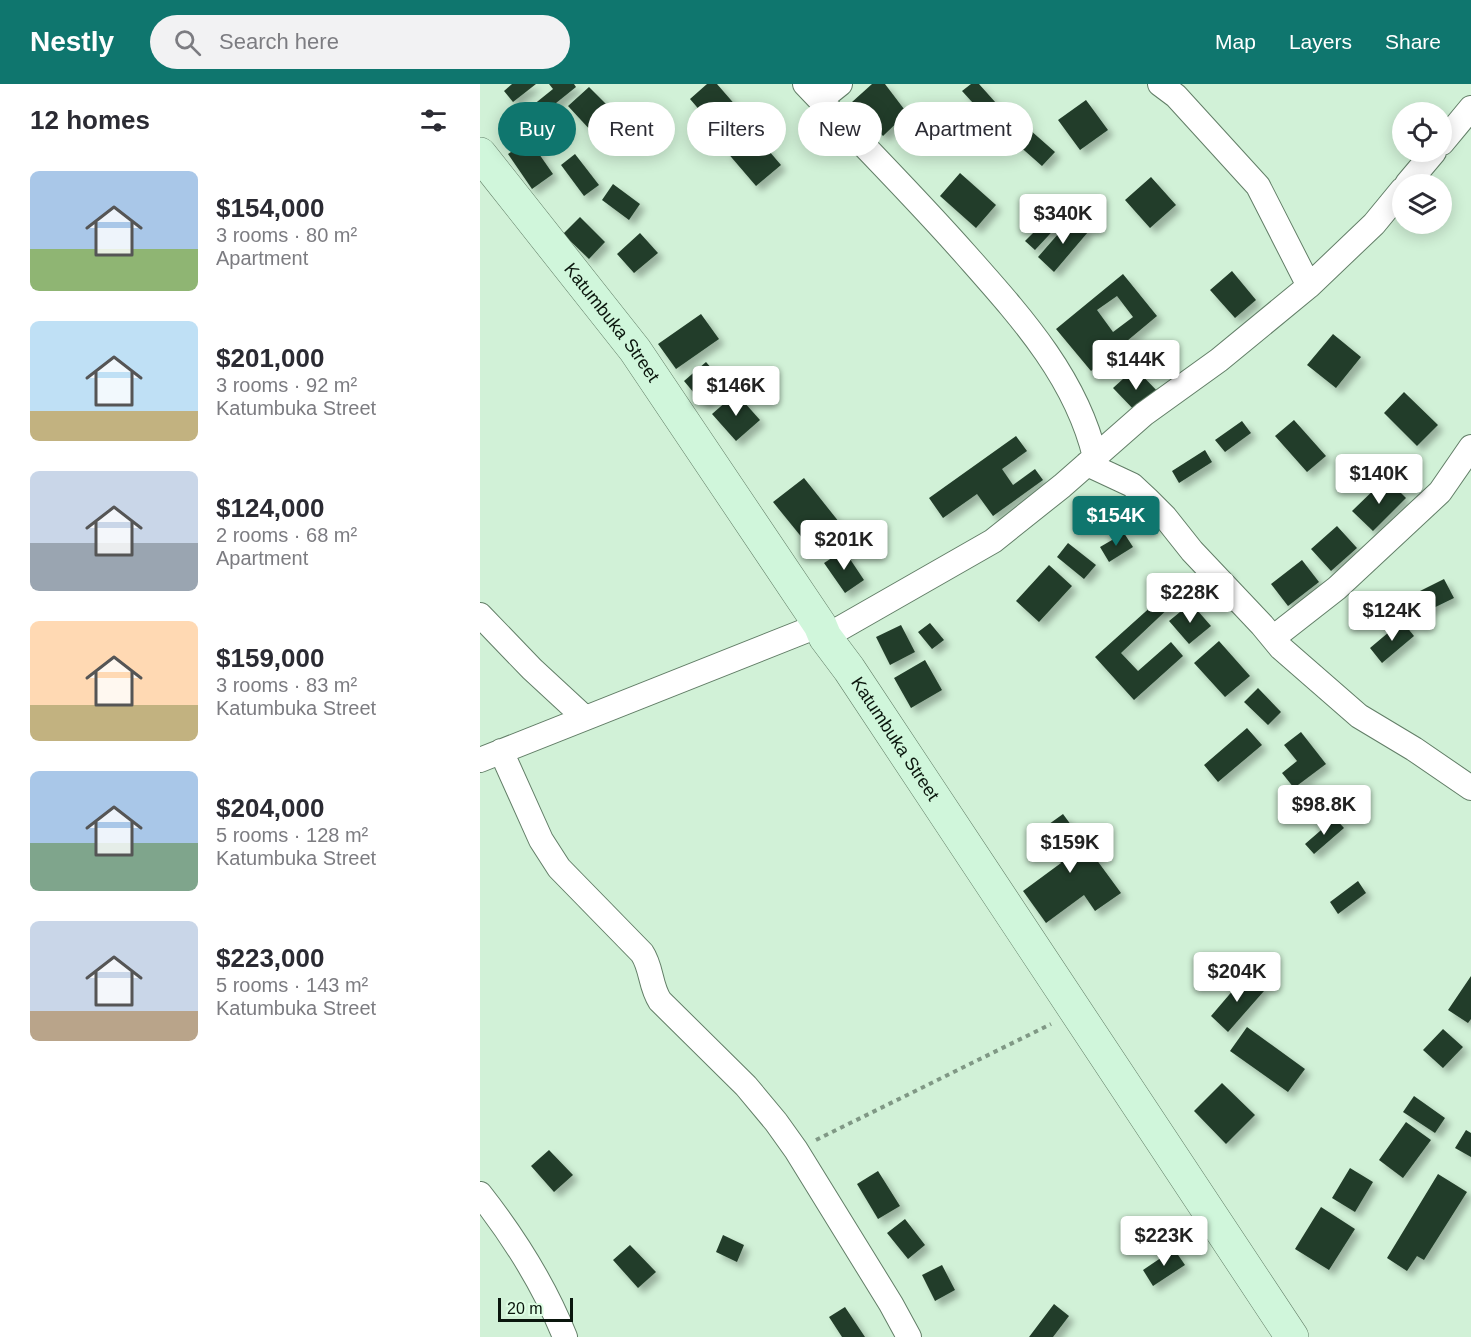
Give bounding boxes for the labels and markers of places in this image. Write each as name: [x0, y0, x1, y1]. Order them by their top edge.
pin: $340K: [1021, 194, 1105, 245]
pin: $144K: [1094, 340, 1178, 391]
pin: $146K: [694, 366, 778, 417]
pin: $140K: [1337, 454, 1421, 505]
pin: $154K: [1074, 496, 1158, 547]
pin: $201K: [802, 520, 886, 571]
pin: $228K: [1148, 573, 1232, 624]
pin: $124K: [1350, 591, 1434, 642]
pin: $98.8K: [1275, 785, 1373, 836]
pin: $159K: [1028, 823, 1112, 874]
pin: $204K: [1195, 952, 1279, 1003]
pin: $223K: [1122, 1216, 1206, 1267]

